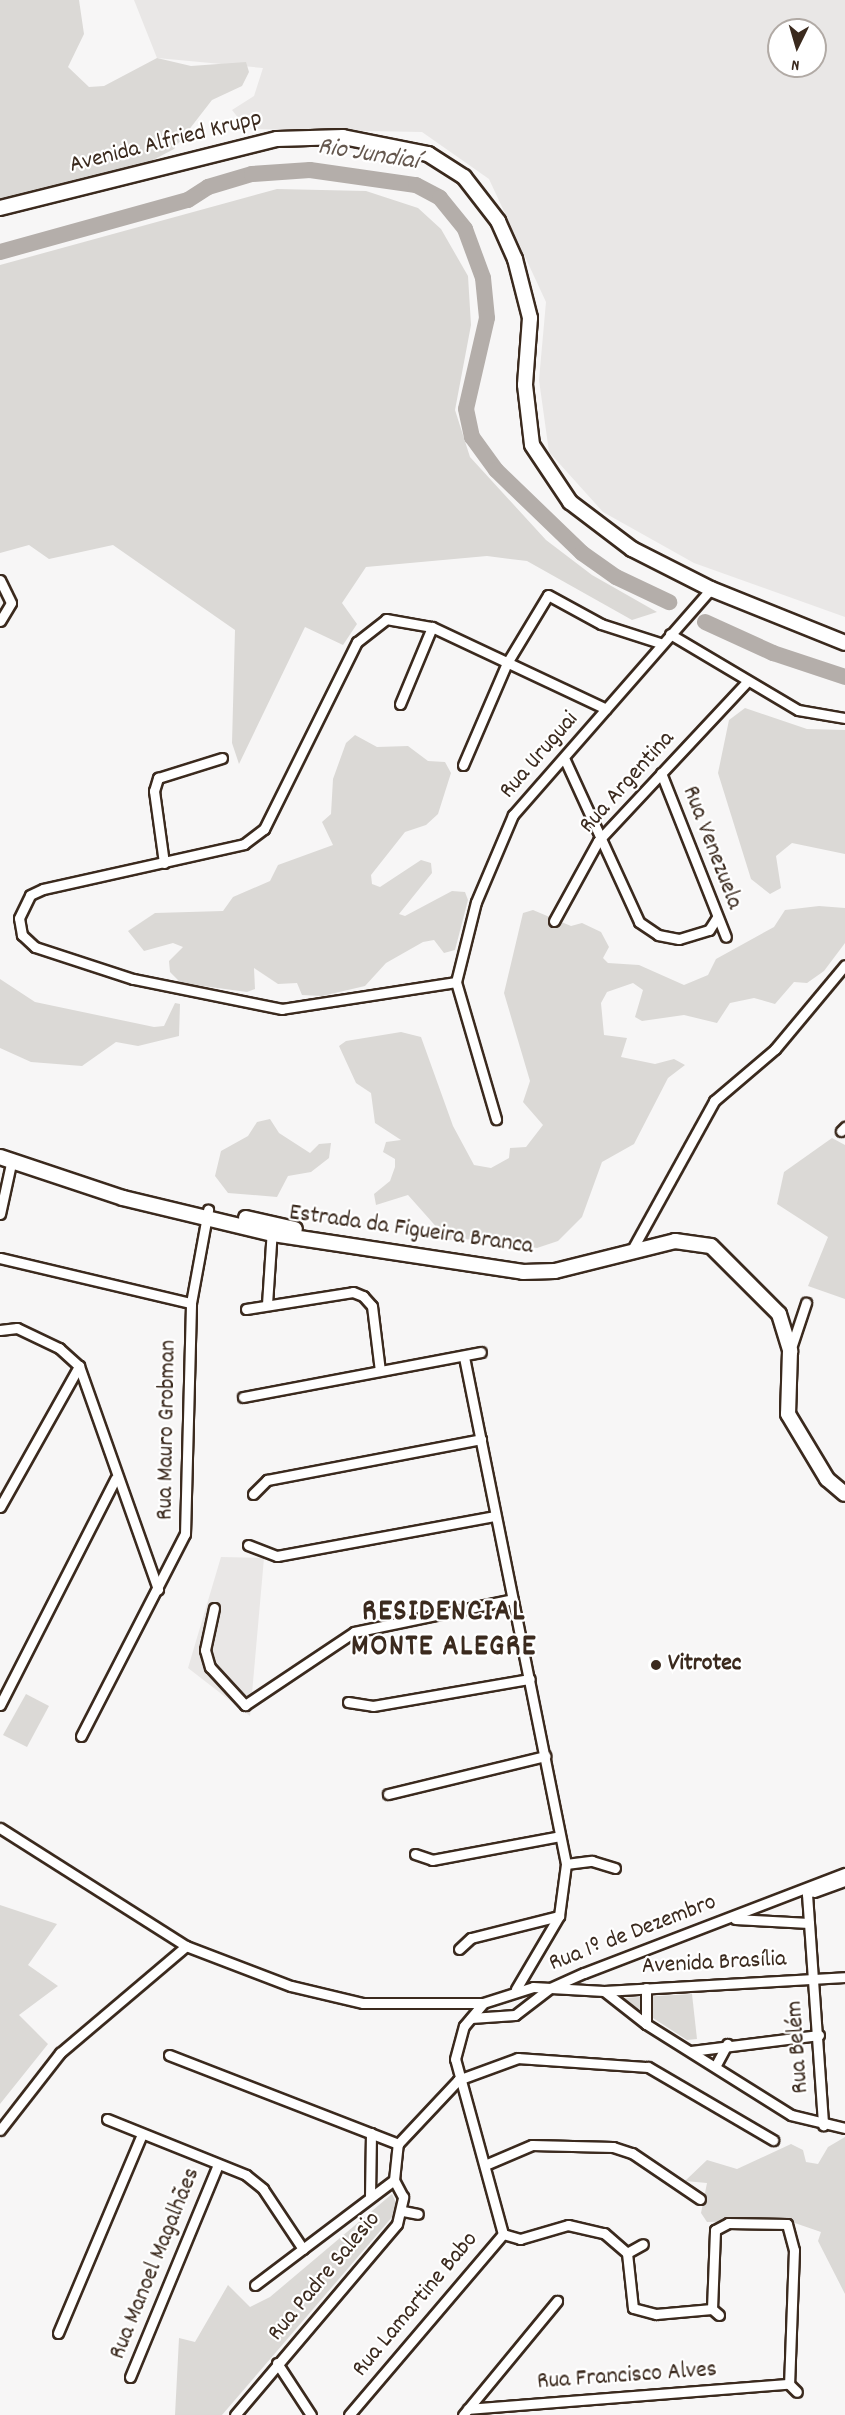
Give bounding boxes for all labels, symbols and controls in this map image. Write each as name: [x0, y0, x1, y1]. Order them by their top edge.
north arrow: [767, 18, 827, 78]
text: N: [791, 53, 801, 76]
street label: Avenida Alfried Krupp: [67, 105, 265, 181]
water label: Rio Jundiaí: [315, 132, 421, 178]
street label: Rua Uruguai: [494, 707, 586, 805]
street label: Rua Argentina: [574, 726, 682, 840]
street label: Rua Venezuela: [674, 782, 748, 914]
street label: Estrada da Figueira Branca: [287, 1200, 535, 1262]
street label: Rua Mauro Grobman: [152, 1340, 184, 1520]
district label: RESIDENCIAL MONTE ALEGRE: [351, 1596, 537, 1666]
place label: Vitrotec: [668, 1651, 741, 1679]
marker: Vitrotec: [649, 1658, 663, 1672]
street label: Rua 1º de Dezembro: [545, 1889, 721, 1979]
street label: Avenida Brasília: [641, 1946, 787, 1982]
street label: Rua Belém: [781, 1999, 817, 2095]
street label: Rua Manoel Magalhães: [104, 2164, 208, 2364]
street label: Rua Padre Salesio: [262, 2206, 388, 2348]
street label: Rua Lamartine Babo: [347, 2227, 485, 2383]
street label: Rua Francisco Alves: [536, 2356, 718, 2398]

